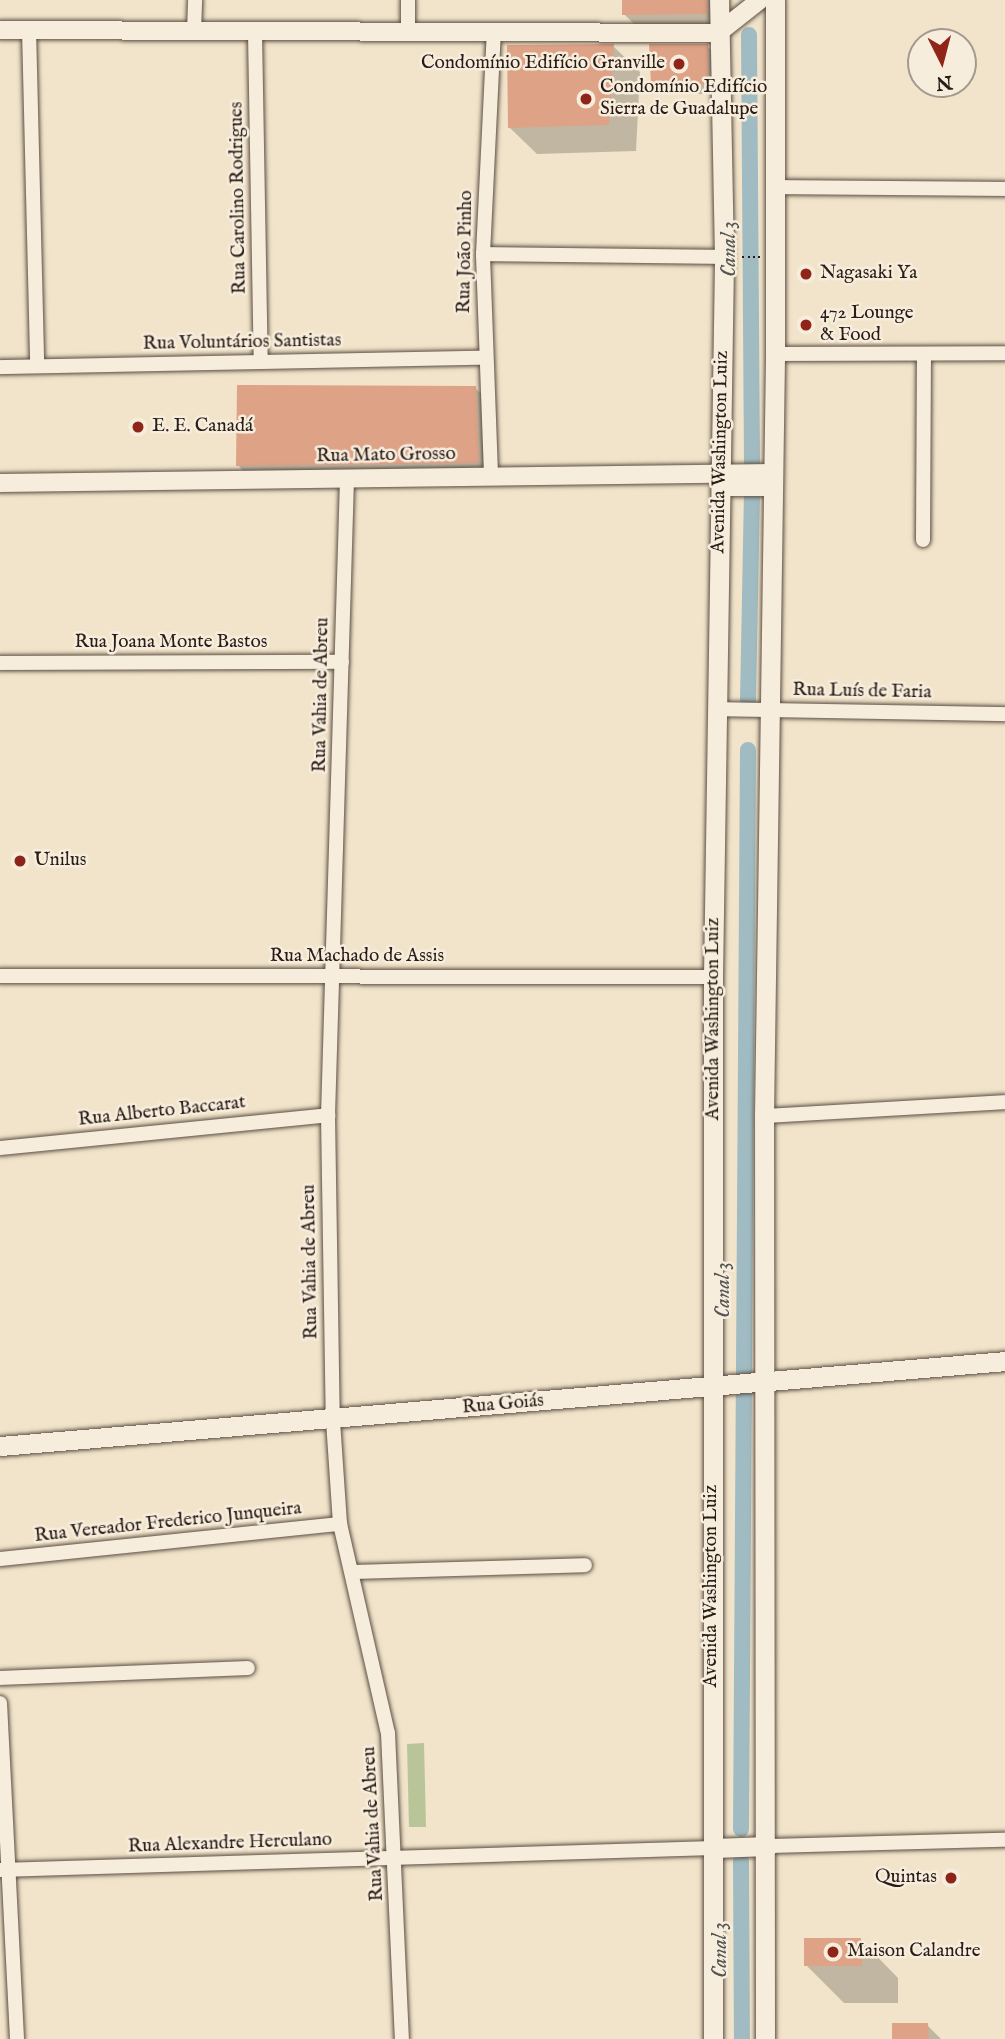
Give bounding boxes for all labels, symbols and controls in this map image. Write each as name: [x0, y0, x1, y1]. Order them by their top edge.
north arrow: [907, 28, 977, 98]
place label: Condomínio Edifício Granville: [421, 53, 665, 75]
marker: Condomínio Edifício Granville: [671, 56, 687, 72]
text: N: [935, 69, 953, 95]
place label: Condomínio Edifício Sierra de Guadalupe: [600, 77, 767, 121]
marker: Condomínio Edifício Sierra de Guadalupe: [578, 91, 594, 107]
street label: Rua Carolino Rodrigues: [226, 101, 252, 295]
street label: Rua João Pinho: [454, 190, 478, 314]
water label: Canal 3: [717, 221, 743, 277]
place label: Nagasaki Ya: [820, 263, 918, 285]
marker: Nagasaki Ya: [798, 266, 814, 282]
place label: 472 Lounge & Food: [820, 303, 914, 347]
marker: 472 Lounge & Food: [798, 317, 814, 333]
street label: Rua Voluntários Santistas: [142, 330, 342, 356]
street label: Avenida Washington Luiz: [708, 350, 734, 554]
place label: E. E. Canadá: [152, 416, 253, 438]
marker: E. E. Canadá: [130, 419, 146, 435]
street label: Rua Mato Grosso: [316, 443, 456, 469]
street label: Rua Vahia de Abreu: [309, 617, 335, 773]
street label: Rua Joana Monte Bastos: [75, 632, 267, 654]
street label: Rua Luís de Faria: [792, 679, 932, 705]
place label: Unilus: [34, 850, 86, 872]
marker: Unilus: [12, 853, 28, 869]
street label: Avenida Washington Luiz: [703, 918, 725, 1120]
street label: Rua Machado de Assis: [270, 946, 444, 968]
street label: Rua Alberto Baccarat: [77, 1092, 247, 1132]
street label: Rua Vahia de Abreu: [298, 1184, 324, 1340]
water label: Canal 3: [711, 1262, 737, 1318]
street label: Rua Goiás: [461, 1390, 545, 1420]
street label: Avenida Washington Luiz: [701, 1485, 723, 1687]
street label: Rua Vereador Frederico Junqueira: [33, 1498, 303, 1548]
street label: Rua Vahia de Abreu: [359, 1746, 389, 1902]
street label: Rua Alexandre Herculano: [127, 1829, 333, 1859]
place label: Quintas: [875, 1867, 937, 1889]
marker: Quintas: [943, 1870, 959, 1886]
water label: Canal 3: [708, 1922, 734, 1978]
place label: Maison Calandre: [847, 1941, 980, 1963]
marker: Maison Calandre: [825, 1944, 841, 1960]

